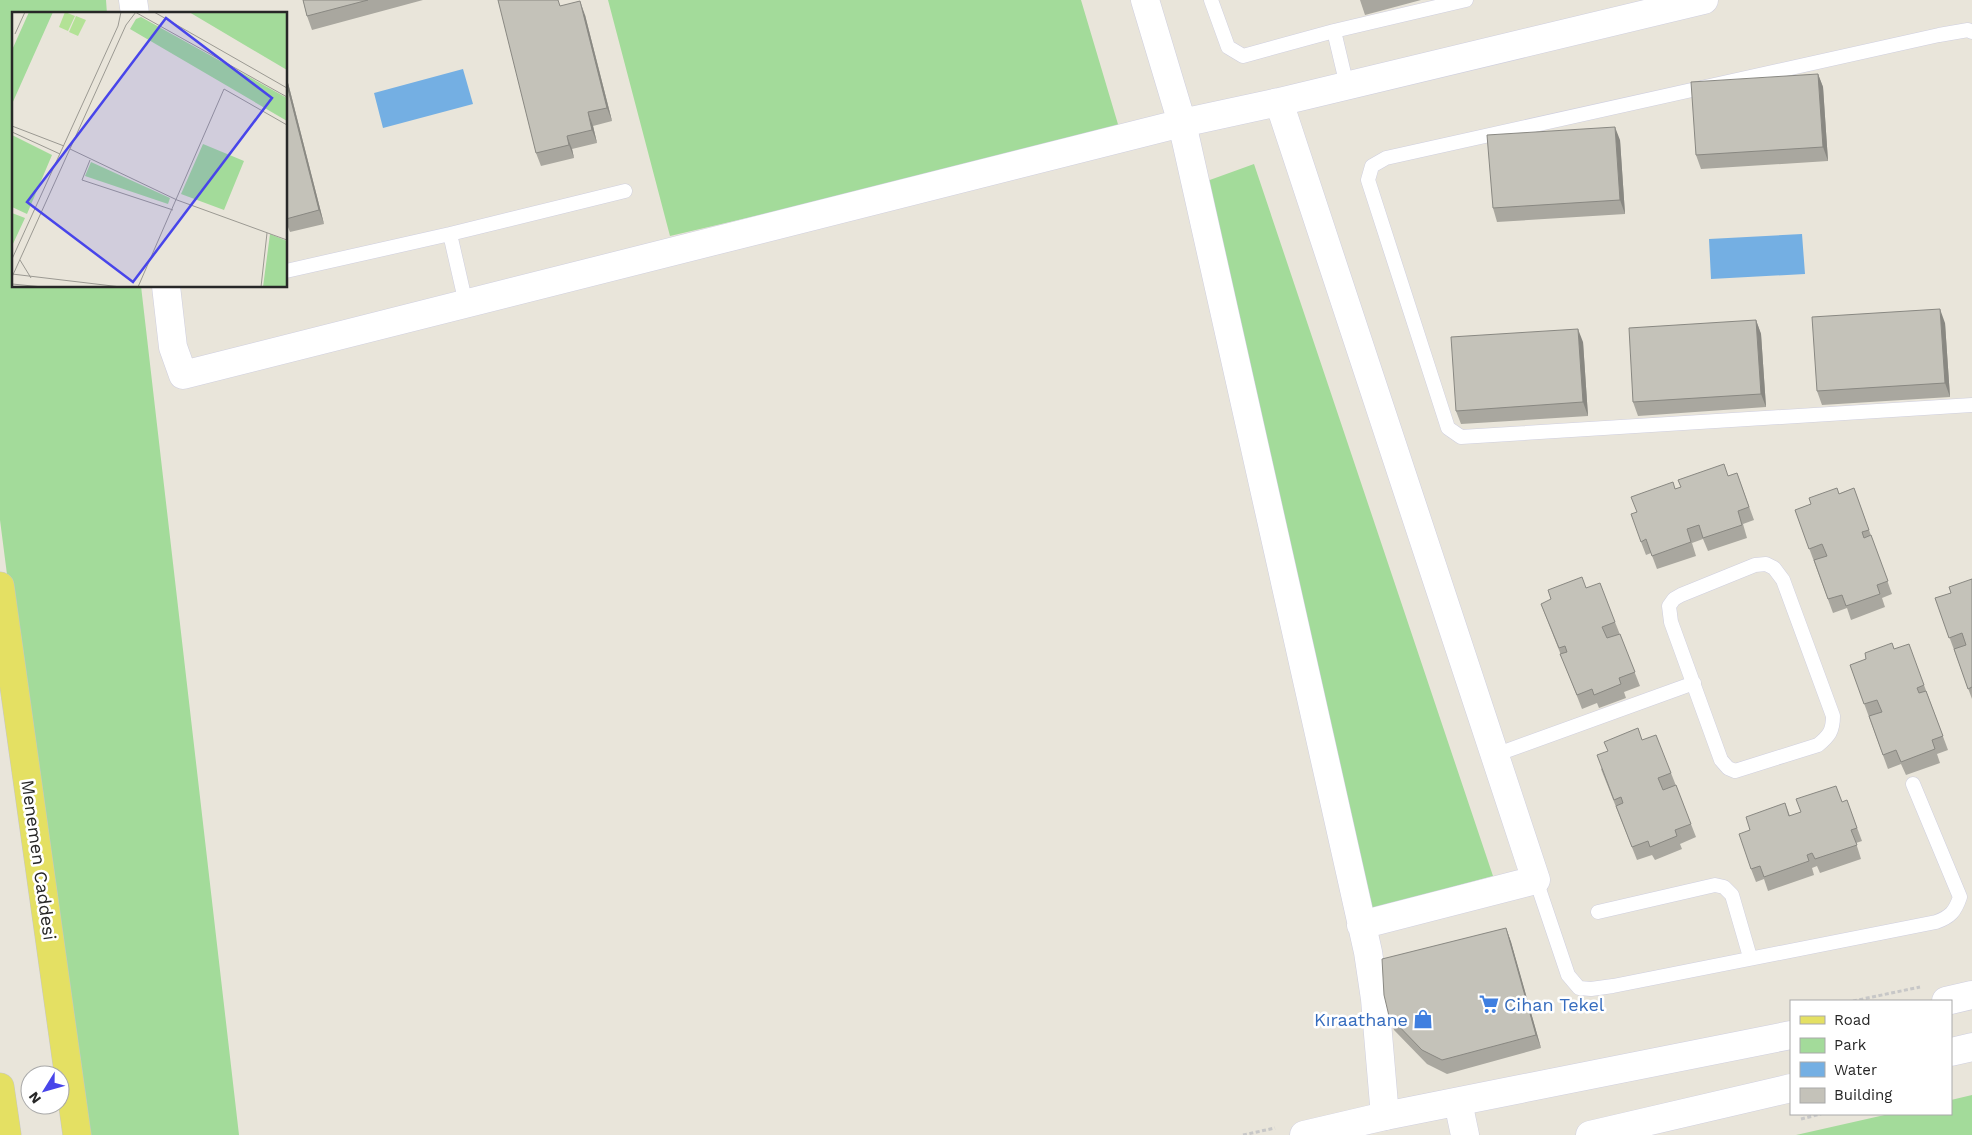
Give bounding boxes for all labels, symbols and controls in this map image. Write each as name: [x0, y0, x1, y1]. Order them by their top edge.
inset map: [12, 12, 288, 288]
street label: Menemen Caddesi: [17, 778, 61, 942]
supermarket icon: Cihan Tekel: [1478, 993, 1500, 1015]
place label: Cihan Tekel: [1504, 994, 1605, 1015]
legend: [1790, 1000, 1952, 1115]
shop icon: Kıraathane: [1412, 1008, 1434, 1030]
place label: Kıraathane: [1314, 1009, 1408, 1030]
text: Road: [1834, 1011, 1871, 1029]
text: Park: [1834, 1036, 1867, 1054]
text: Water: [1834, 1061, 1877, 1079]
north arrow: [20, 1065, 70, 1115]
text: Building: [1834, 1086, 1892, 1104]
text: N: [25, 1089, 44, 1107]

